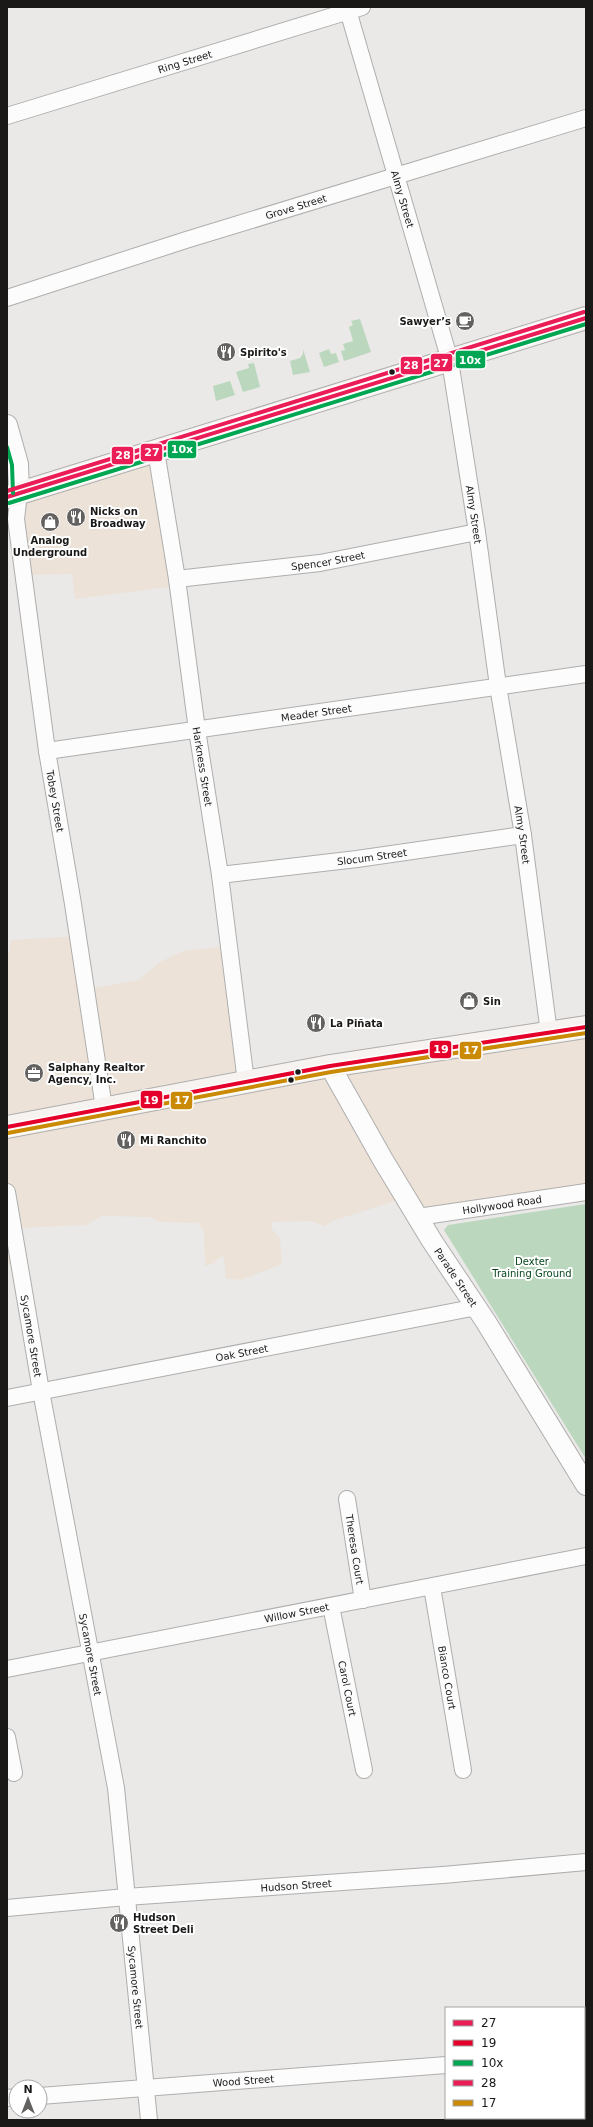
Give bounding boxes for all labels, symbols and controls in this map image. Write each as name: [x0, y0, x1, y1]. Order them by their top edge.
street label: Ring Street: [157, 48, 213, 75]
street label: Almy Street: [389, 169, 416, 229]
street label: Grove Street: [264, 192, 328, 221]
cafe icon: Sawyer’s: [454, 310, 476, 332]
place label: Sawyer’s: [399, 316, 451, 327]
restaurant icon: Spirito's: [215, 341, 237, 363]
place label: Spirito's: [240, 347, 287, 358]
line badge: 10x: [455, 350, 486, 369]
line badge: 27: [430, 353, 453, 372]
text: 10x: [459, 354, 481, 367]
line badge: 28: [400, 356, 423, 375]
text: 27: [433, 357, 449, 370]
text: 28: [403, 359, 419, 372]
unlabelled marker: [387, 367, 397, 377]
line badge: 10x: [167, 440, 197, 459]
line badge: 27: [140, 443, 163, 462]
text: 10x: [171, 443, 193, 456]
line badge: 28: [111, 446, 134, 465]
text: 27: [144, 446, 160, 459]
text: 28: [115, 449, 131, 462]
street label: Almy Street: [464, 485, 484, 544]
restaurant icon: Nicks on Broadway: [65, 506, 87, 528]
place label: Nicks on Broadway: [90, 506, 146, 529]
shop icon: Analog Underground: [39, 511, 61, 533]
place label: Analog Underground: [13, 535, 87, 558]
street label: Spencer Street: [290, 549, 366, 572]
street label: Meader Street: [280, 703, 352, 724]
street label: Harkness Street: [191, 726, 214, 807]
street label: Tobey Street: [44, 768, 66, 833]
street label: Almy Street: [512, 805, 532, 865]
street label: Slocum Street: [336, 847, 408, 867]
shop icon: Sin: [458, 990, 480, 1012]
place label: Sin: [483, 996, 501, 1007]
restaurant icon: La Piñata: [305, 1012, 327, 1034]
place label: La Piñata: [330, 1018, 383, 1029]
line badge: 19: [429, 1040, 452, 1059]
line badge: 17: [459, 1041, 482, 1060]
text: 19: [433, 1043, 449, 1056]
text: 17: [463, 1044, 479, 1057]
office icon: Salphany Realtor Agency, Inc.: [23, 1062, 45, 1084]
place label: Salphany Realtor Agency, Inc.: [48, 1062, 145, 1085]
unlabelled marker: [293, 1067, 303, 1077]
unlabelled marker: [286, 1075, 296, 1085]
line badge: 19: [140, 1090, 163, 1109]
line badge: 17: [170, 1091, 193, 1110]
text: 19: [143, 1094, 159, 1107]
text: 17: [174, 1094, 190, 1107]
restaurant icon: Mi Ranchito: [115, 1129, 137, 1151]
place label: Mi Ranchito: [140, 1135, 207, 1146]
street label: Hollywood Road: [462, 1194, 543, 1216]
street label: Parade Street: [432, 1246, 479, 1309]
park label: Dexter Training Ground: [491, 1256, 572, 1279]
street label: Sycamore Street: [19, 1294, 44, 1378]
street label: Oak Street: [214, 1343, 269, 1364]
street label: Theresa Court: [343, 1513, 365, 1585]
street label: Willow Street: [263, 1601, 330, 1625]
street label: Sycamore Street: [77, 1613, 103, 1697]
street label: Bianco Court: [436, 1645, 458, 1711]
street label: Carol Court: [336, 1660, 358, 1717]
street label: Hudson Street: [260, 1878, 332, 1894]
restaurant icon: Hudson Street Deli: [108, 1912, 130, 1934]
place label: Hudson Street Deli: [133, 1912, 194, 1935]
street label: Sycamore Street: [126, 1945, 145, 2029]
legend: [445, 2007, 585, 2119]
text: 27: [481, 2016, 496, 2030]
text: 19: [481, 2036, 496, 2050]
text: 10x: [481, 2056, 503, 2070]
street label: Wood Street: [212, 2073, 275, 2089]
text: 28: [481, 2076, 496, 2090]
north arrow: [8, 2079, 48, 2119]
text: N: [23, 2083, 33, 2096]
text: 17: [481, 2096, 496, 2110]

